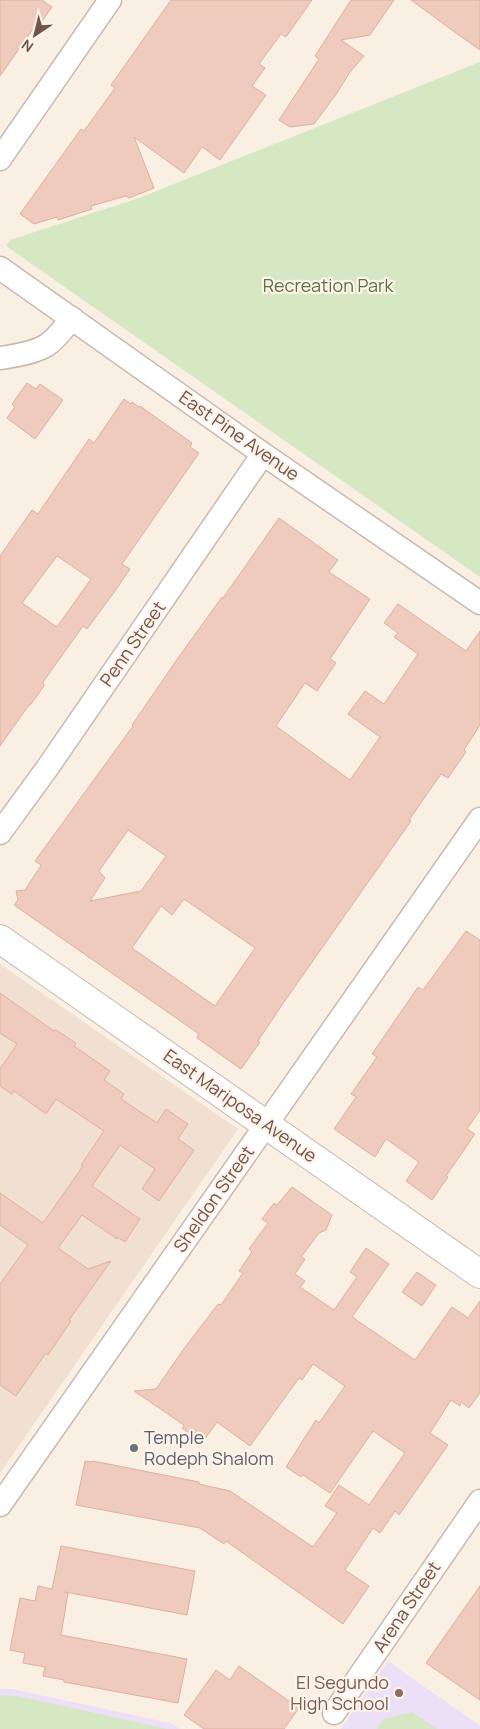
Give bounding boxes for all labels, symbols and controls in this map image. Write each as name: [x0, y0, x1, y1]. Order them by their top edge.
north arrow: [10, 10, 60, 60]
text: N: [18, 35, 37, 57]
park label: Recreation Park: [263, 273, 394, 297]
street label: East Pine Avenue: [175, 385, 305, 486]
street label: Penn Street: [94, 596, 170, 691]
street label: East Mariposa Avenue: [159, 1043, 322, 1167]
street label: Sheldon Street: [168, 1140, 259, 1256]
place label: Temple Rodeph Shalom: [144, 1425, 274, 1470]
marker: Temple Rodeph Shalom: [128, 1442, 140, 1454]
street label: Arena Street: [367, 1556, 446, 1657]
place label: El Segundo High School: [290, 1670, 389, 1715]
marker: El Segundo High School: [393, 1687, 405, 1699]

